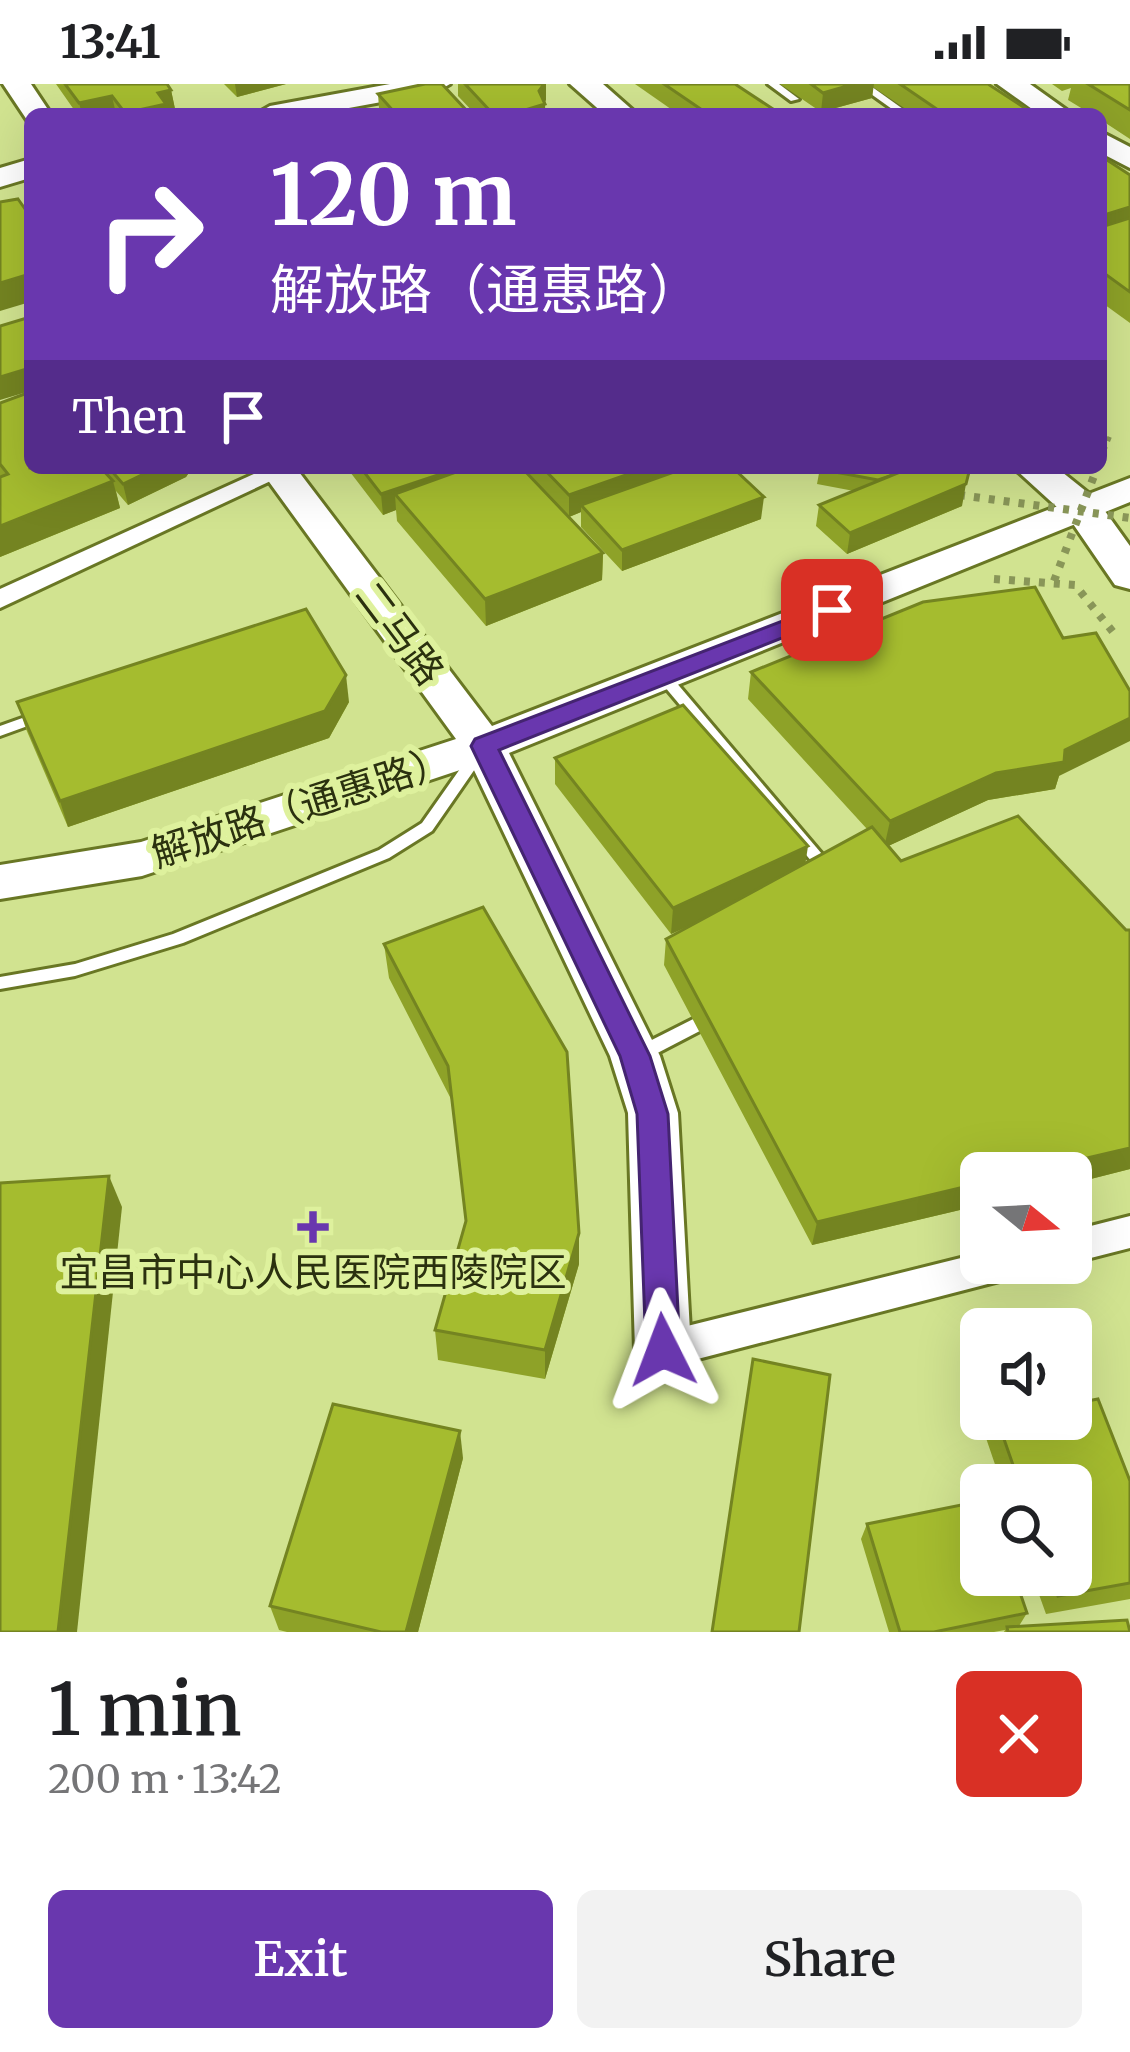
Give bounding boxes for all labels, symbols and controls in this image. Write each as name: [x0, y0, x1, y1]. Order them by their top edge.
text: 13:41: [60, 14, 161, 70]
text: 120 m: [270, 142, 517, 248]
icon: right: [72, 156, 228, 312]
text: 解放路（通惠路）: [270, 256, 702, 324]
icon: arrive: [210, 384, 276, 450]
text: Then: [72, 389, 186, 445]
pin: [781, 559, 883, 661]
street label: 二马路: [345, 572, 454, 695]
icon: arrive: [799, 577, 865, 643]
street label: 解放路（通惠路）: [145, 735, 457, 878]
north arrow: [960, 1152, 1092, 1284]
map controls: [960, 1152, 1092, 1596]
marker: 宜昌市中心人民医院西陵院区: [297, 1211, 329, 1243]
place label: 宜昌市中心人民医院西陵院区: [59, 1248, 567, 1297]
position arrow: [600, 1287, 726, 1413]
button: sound: [960, 1308, 1092, 1440]
button: search: [960, 1464, 1092, 1596]
text: 1 min: [48, 1664, 242, 1755]
button: close: [956, 1671, 1082, 1797]
text: 200 m · 13:42: [48, 1755, 282, 1804]
button: Exit: [48, 1890, 553, 2028]
button: Share: [577, 1890, 1082, 2028]

